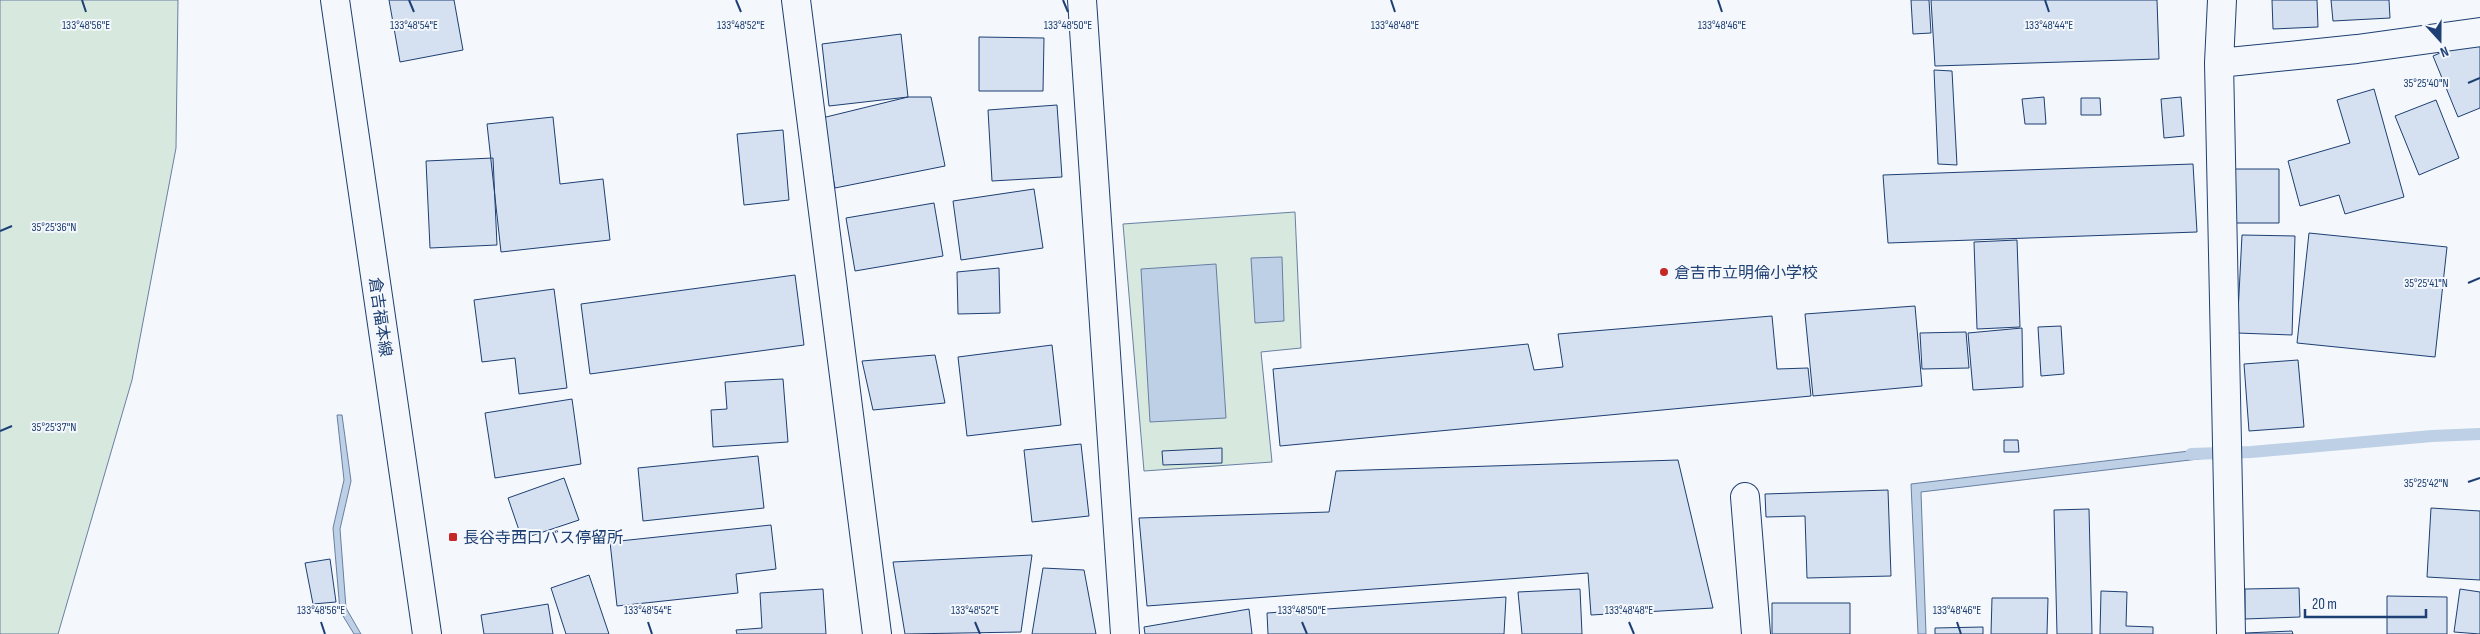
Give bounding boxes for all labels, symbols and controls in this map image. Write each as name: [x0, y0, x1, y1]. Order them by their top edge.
north arrow: [2415, 15, 2465, 65]
text: 133°48'56"E: [62, 18, 110, 33]
text: 133°48'54"E: [390, 18, 438, 33]
text: 133°48'52"E: [717, 18, 765, 33]
text: 133°48'50"E: [1044, 18, 1092, 33]
text: 133°48'48"E: [1371, 18, 1419, 33]
text: 133°48'46"E: [1698, 18, 1746, 33]
text: 133°48'44"E: [2025, 18, 2073, 33]
text: N: [2438, 42, 2451, 61]
text: 35°25'40"N: [2403, 76, 2449, 91]
text: 35°25'36"N: [32, 220, 76, 235]
place label: 倉吉市立明倫小学校: [1674, 264, 1818, 283]
marker: 倉吉市立明倫小学校: [1658, 266, 1670, 278]
street label: 倉吉福本線: [365, 276, 394, 358]
text: 35°25'41"N: [2404, 276, 2448, 291]
text: 35°25'37"N: [32, 420, 76, 435]
text: 35°25'42"N: [2404, 476, 2448, 491]
place label: 長谷寺西口バス停留所: [463, 529, 623, 548]
marker: 長谷寺西口バス停留所: [447, 531, 459, 543]
scale bar: [2305, 586, 2426, 618]
text: 20 m: [2312, 595, 2337, 614]
text: 133°48'56"E: [297, 603, 345, 618]
text: 133°48'54"E: [624, 603, 672, 618]
text: 133°48'52"E: [951, 603, 999, 618]
text: 133°48'50"E: [1278, 603, 1326, 618]
text: 133°48'48"E: [1605, 603, 1653, 618]
text: 133°48'46"E: [1933, 603, 1981, 618]

